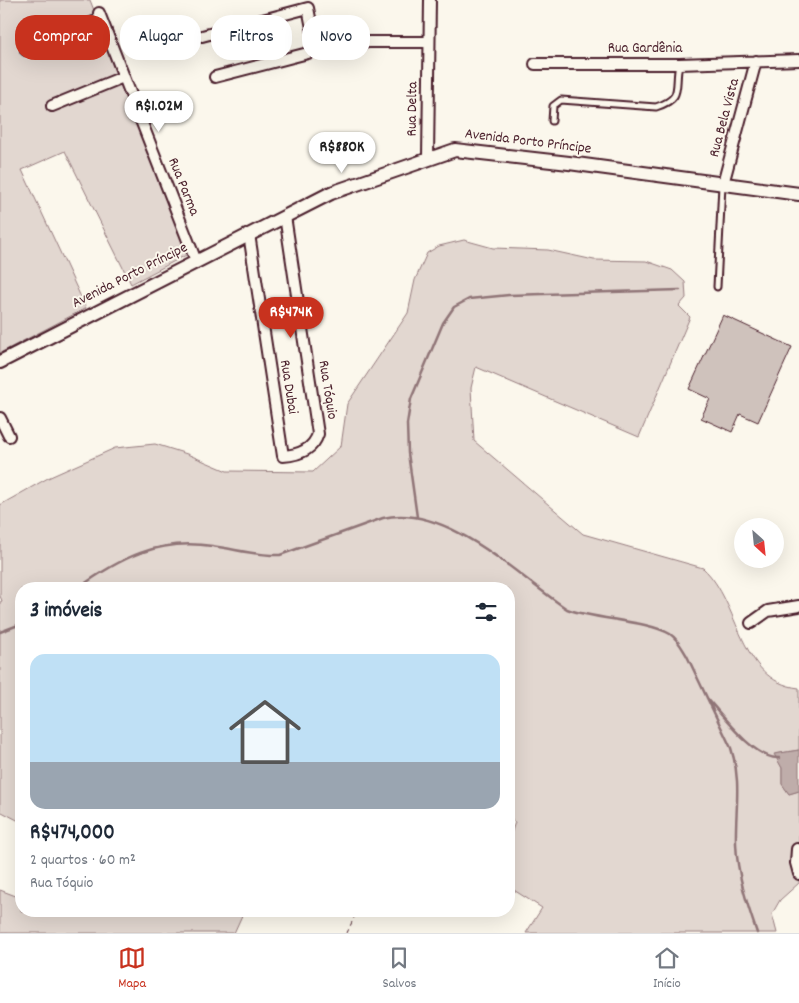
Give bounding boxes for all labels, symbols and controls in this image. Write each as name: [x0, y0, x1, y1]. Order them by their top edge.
chip: Comprar: [15, 15, 110, 60]
chip: Alugar: [120, 15, 201, 60]
chip: Filtros: [211, 15, 292, 60]
chip: Novo: [302, 15, 370, 60]
street label: Rua Gardênia: [608, 38, 683, 60]
street label: Rua Bela Vista: [704, 75, 746, 160]
street label: Rua Delta: [402, 80, 424, 137]
pin: R$1.02M: [113, 90, 205, 133]
text: R$1.02M: [135, 95, 183, 118]
street label: Avenida Porto Príncipe: [463, 123, 593, 161]
pin: R$880K: [301, 132, 383, 174]
text: R$880K: [320, 136, 364, 159]
street label: Rua Parma: [161, 155, 205, 220]
street label: Avenida Porto Príncipe: [68, 237, 192, 315]
pin: R$474K: [250, 296, 332, 339]
text: R$474K: [270, 301, 312, 324]
street label: Rua Dubai: [273, 358, 303, 416]
street label: Rua Tóquio: [311, 359, 343, 421]
north arrow: [734, 518, 784, 568]
map controls: [734, 518, 784, 568]
text: 3 imóveis: [30, 597, 102, 627]
icon: filters: [472, 598, 500, 626]
icon: home: [220, 687, 310, 777]
text: R$474,000: [30, 819, 115, 849]
text: 2 quartos · 60 m²: [30, 849, 136, 872]
text: Rua Tóquio: [30, 872, 93, 895]
tab: Mapa: [118, 944, 146, 994]
tab: Salvos: [382, 944, 417, 994]
tab: Início: [653, 944, 681, 994]

